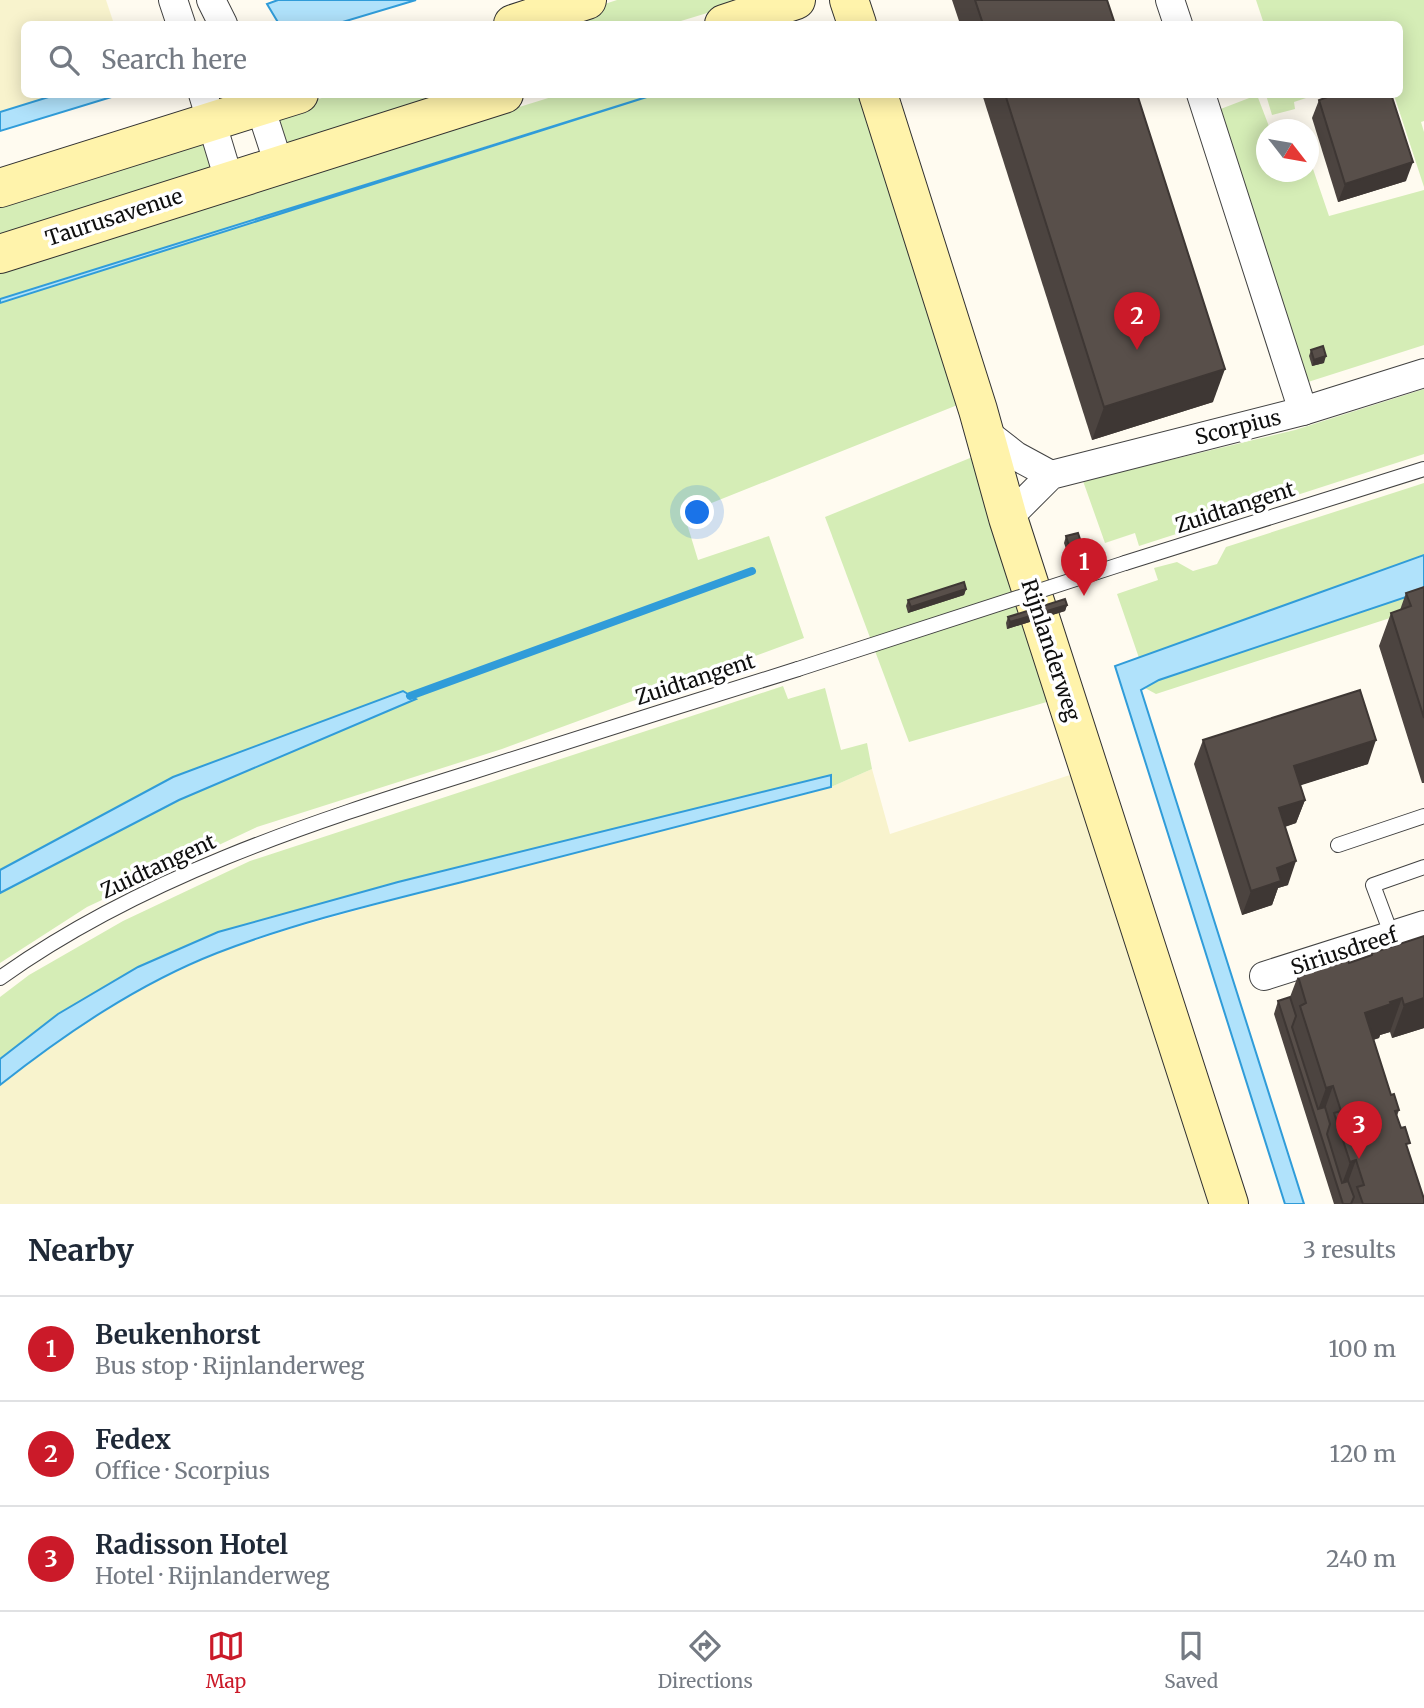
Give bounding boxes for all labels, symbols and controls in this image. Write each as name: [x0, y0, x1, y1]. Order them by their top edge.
search box: [21, 21, 1403, 98]
icon: search: [45, 41, 83, 79]
text: Search here: [101, 43, 247, 76]
north arrow: [1256, 119, 1319, 182]
street label: Taurusavenue: [42, 182, 186, 252]
pin: 2: [1114, 292, 1160, 350]
street label: Scorpius: [1192, 403, 1284, 451]
street label: Zuidtangent: [1172, 475, 1298, 539]
your location: [680, 495, 714, 529]
pin: 1: [1061, 538, 1107, 596]
street label: Rijnlanderweg: [1015, 575, 1087, 725]
street label: Zuidtangent: [632, 647, 758, 711]
street label: Zuidtangent: [96, 828, 220, 904]
street label: Siriusdreef: [1287, 921, 1402, 981]
pin: 3: [1336, 1101, 1382, 1159]
text: Nearby: [28, 1231, 134, 1269]
text: 3 results: [1303, 1235, 1396, 1264]
text: Beukenhorst: [95, 1318, 261, 1351]
text: 1: [46, 1334, 56, 1363]
text: 100 m: [1328, 1334, 1396, 1363]
text: Bus stop · Rijnlanderweg: [95, 1351, 364, 1380]
text: Fedex: [95, 1423, 171, 1456]
text: 2: [44, 1439, 58, 1468]
text: 120 m: [1330, 1439, 1396, 1468]
text: Office · Scorpius: [95, 1456, 270, 1485]
text: Radisson Hotel: [95, 1528, 288, 1561]
text: 3: [44, 1544, 58, 1573]
text: 240 m: [1326, 1544, 1396, 1573]
text: Hotel · Rijnlanderweg: [95, 1561, 330, 1590]
tab: Map: [206, 1627, 246, 1693]
tab: Directions: [658, 1627, 753, 1693]
tab: Saved: [1164, 1627, 1218, 1693]

